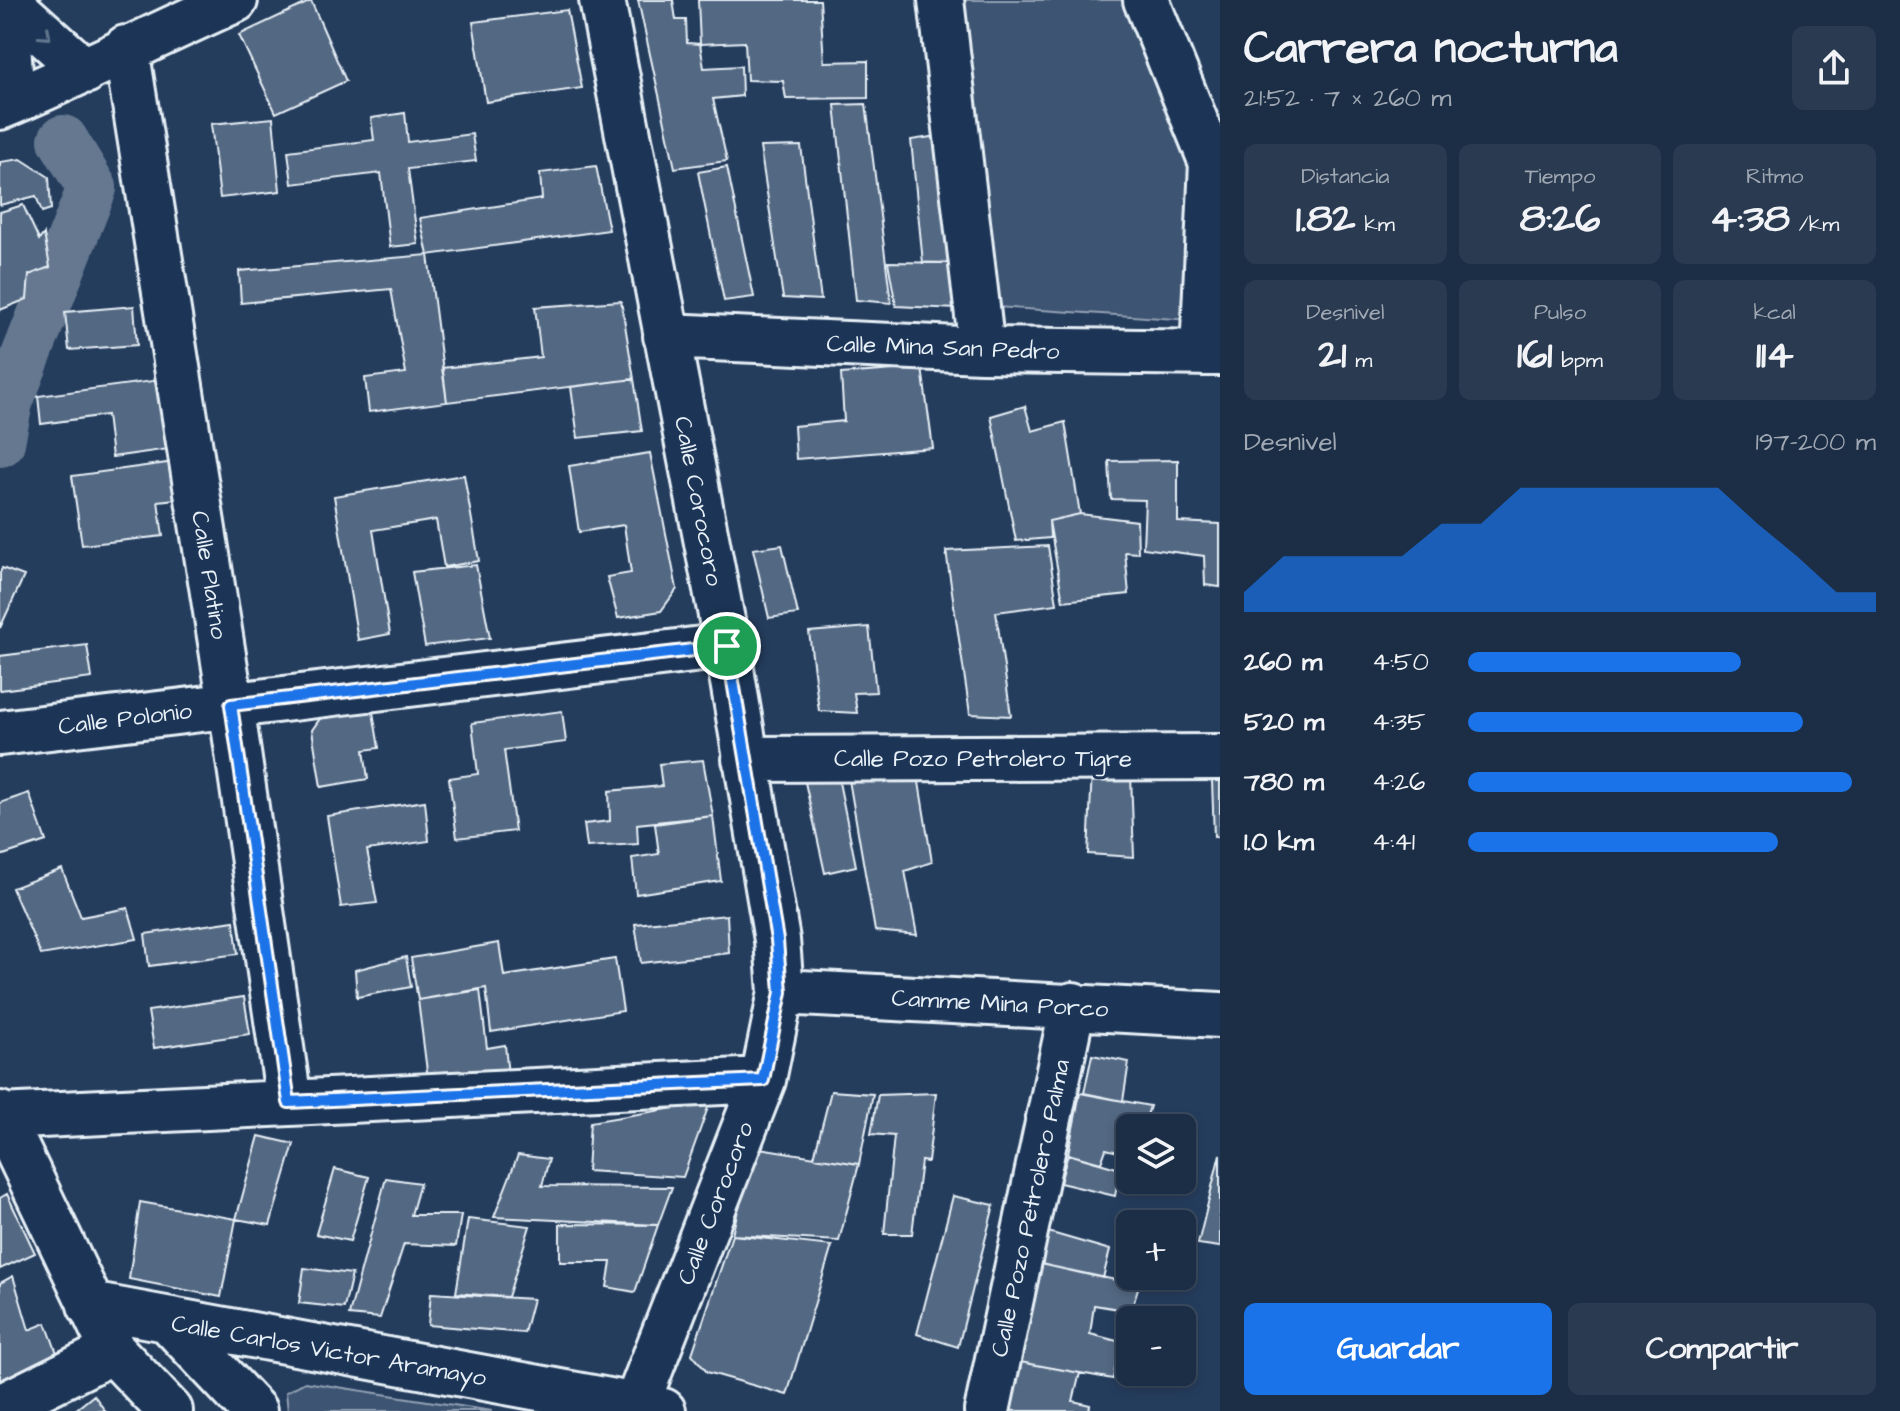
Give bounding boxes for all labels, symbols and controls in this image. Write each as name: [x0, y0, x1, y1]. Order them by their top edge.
text: Carrera nocturna: [1244, 19, 1618, 80]
one-way arrow: [36, 26, 51, 40]
button: share: [1792, 26, 1876, 110]
text: 21:52 · 7 × 260 m: [1244, 80, 1452, 116]
text: Distancia: [1301, 161, 1389, 192]
text: Tiempo: [1525, 161, 1595, 192]
text: Ritmo: [1746, 161, 1803, 192]
text: 1.82: [1296, 192, 1355, 247]
text: 8:26: [1520, 192, 1600, 247]
text: 4:38: [1710, 192, 1790, 247]
text: km: [1355, 209, 1395, 240]
text: /km: [1790, 209, 1840, 240]
text: Desnivel: [1306, 297, 1384, 328]
text: Pulso: [1534, 297, 1586, 328]
text: kcal: [1754, 297, 1796, 328]
street label: Calle Mina San Pedro: [826, 327, 1061, 369]
text: 21: [1318, 328, 1346, 383]
text: 161: [1517, 328, 1552, 383]
text: 114: [1756, 328, 1793, 383]
text: m: [1346, 345, 1372, 376]
text: bpm: [1552, 345, 1603, 376]
street label: Calle Corocoro: [665, 414, 731, 589]
text: Desnivel: [1244, 424, 1337, 460]
text: 197–200 m: [1755, 424, 1876, 460]
street label: Calle Platino: [182, 509, 236, 642]
pin: [693, 612, 761, 680]
icon: arrive: [705, 624, 749, 668]
text: 260 m: [1244, 644, 1322, 680]
text: 4:50: [1372, 644, 1429, 680]
street label: Calle Polonio: [56, 694, 194, 744]
text: 520 m: [1244, 704, 1324, 740]
text: 4:35: [1372, 704, 1426, 740]
street label: Calle Pozo Petrolero Tigre: [834, 742, 1132, 777]
text: 780 m: [1244, 764, 1324, 800]
text: 4:26: [1372, 764, 1425, 800]
text: 1.0 km: [1244, 824, 1314, 860]
text: 4:41: [1372, 824, 1415, 860]
street label: Camme Mina Porco: [891, 981, 1110, 1027]
street label: Calle Pozo Petrolero Palma: [983, 1056, 1079, 1360]
map controls: [1116, 1114, 1196, 1386]
button: layers: [1116, 1114, 1196, 1194]
street label: Calle Corocoro: [669, 1117, 763, 1290]
button: +: [1116, 1210, 1196, 1290]
button: Guardar: [1244, 1303, 1552, 1395]
button: Compartir: [1568, 1303, 1876, 1395]
button: −: [1116, 1306, 1196, 1386]
street label: Calle Carlos Victor Aramayo: [169, 1307, 489, 1396]

